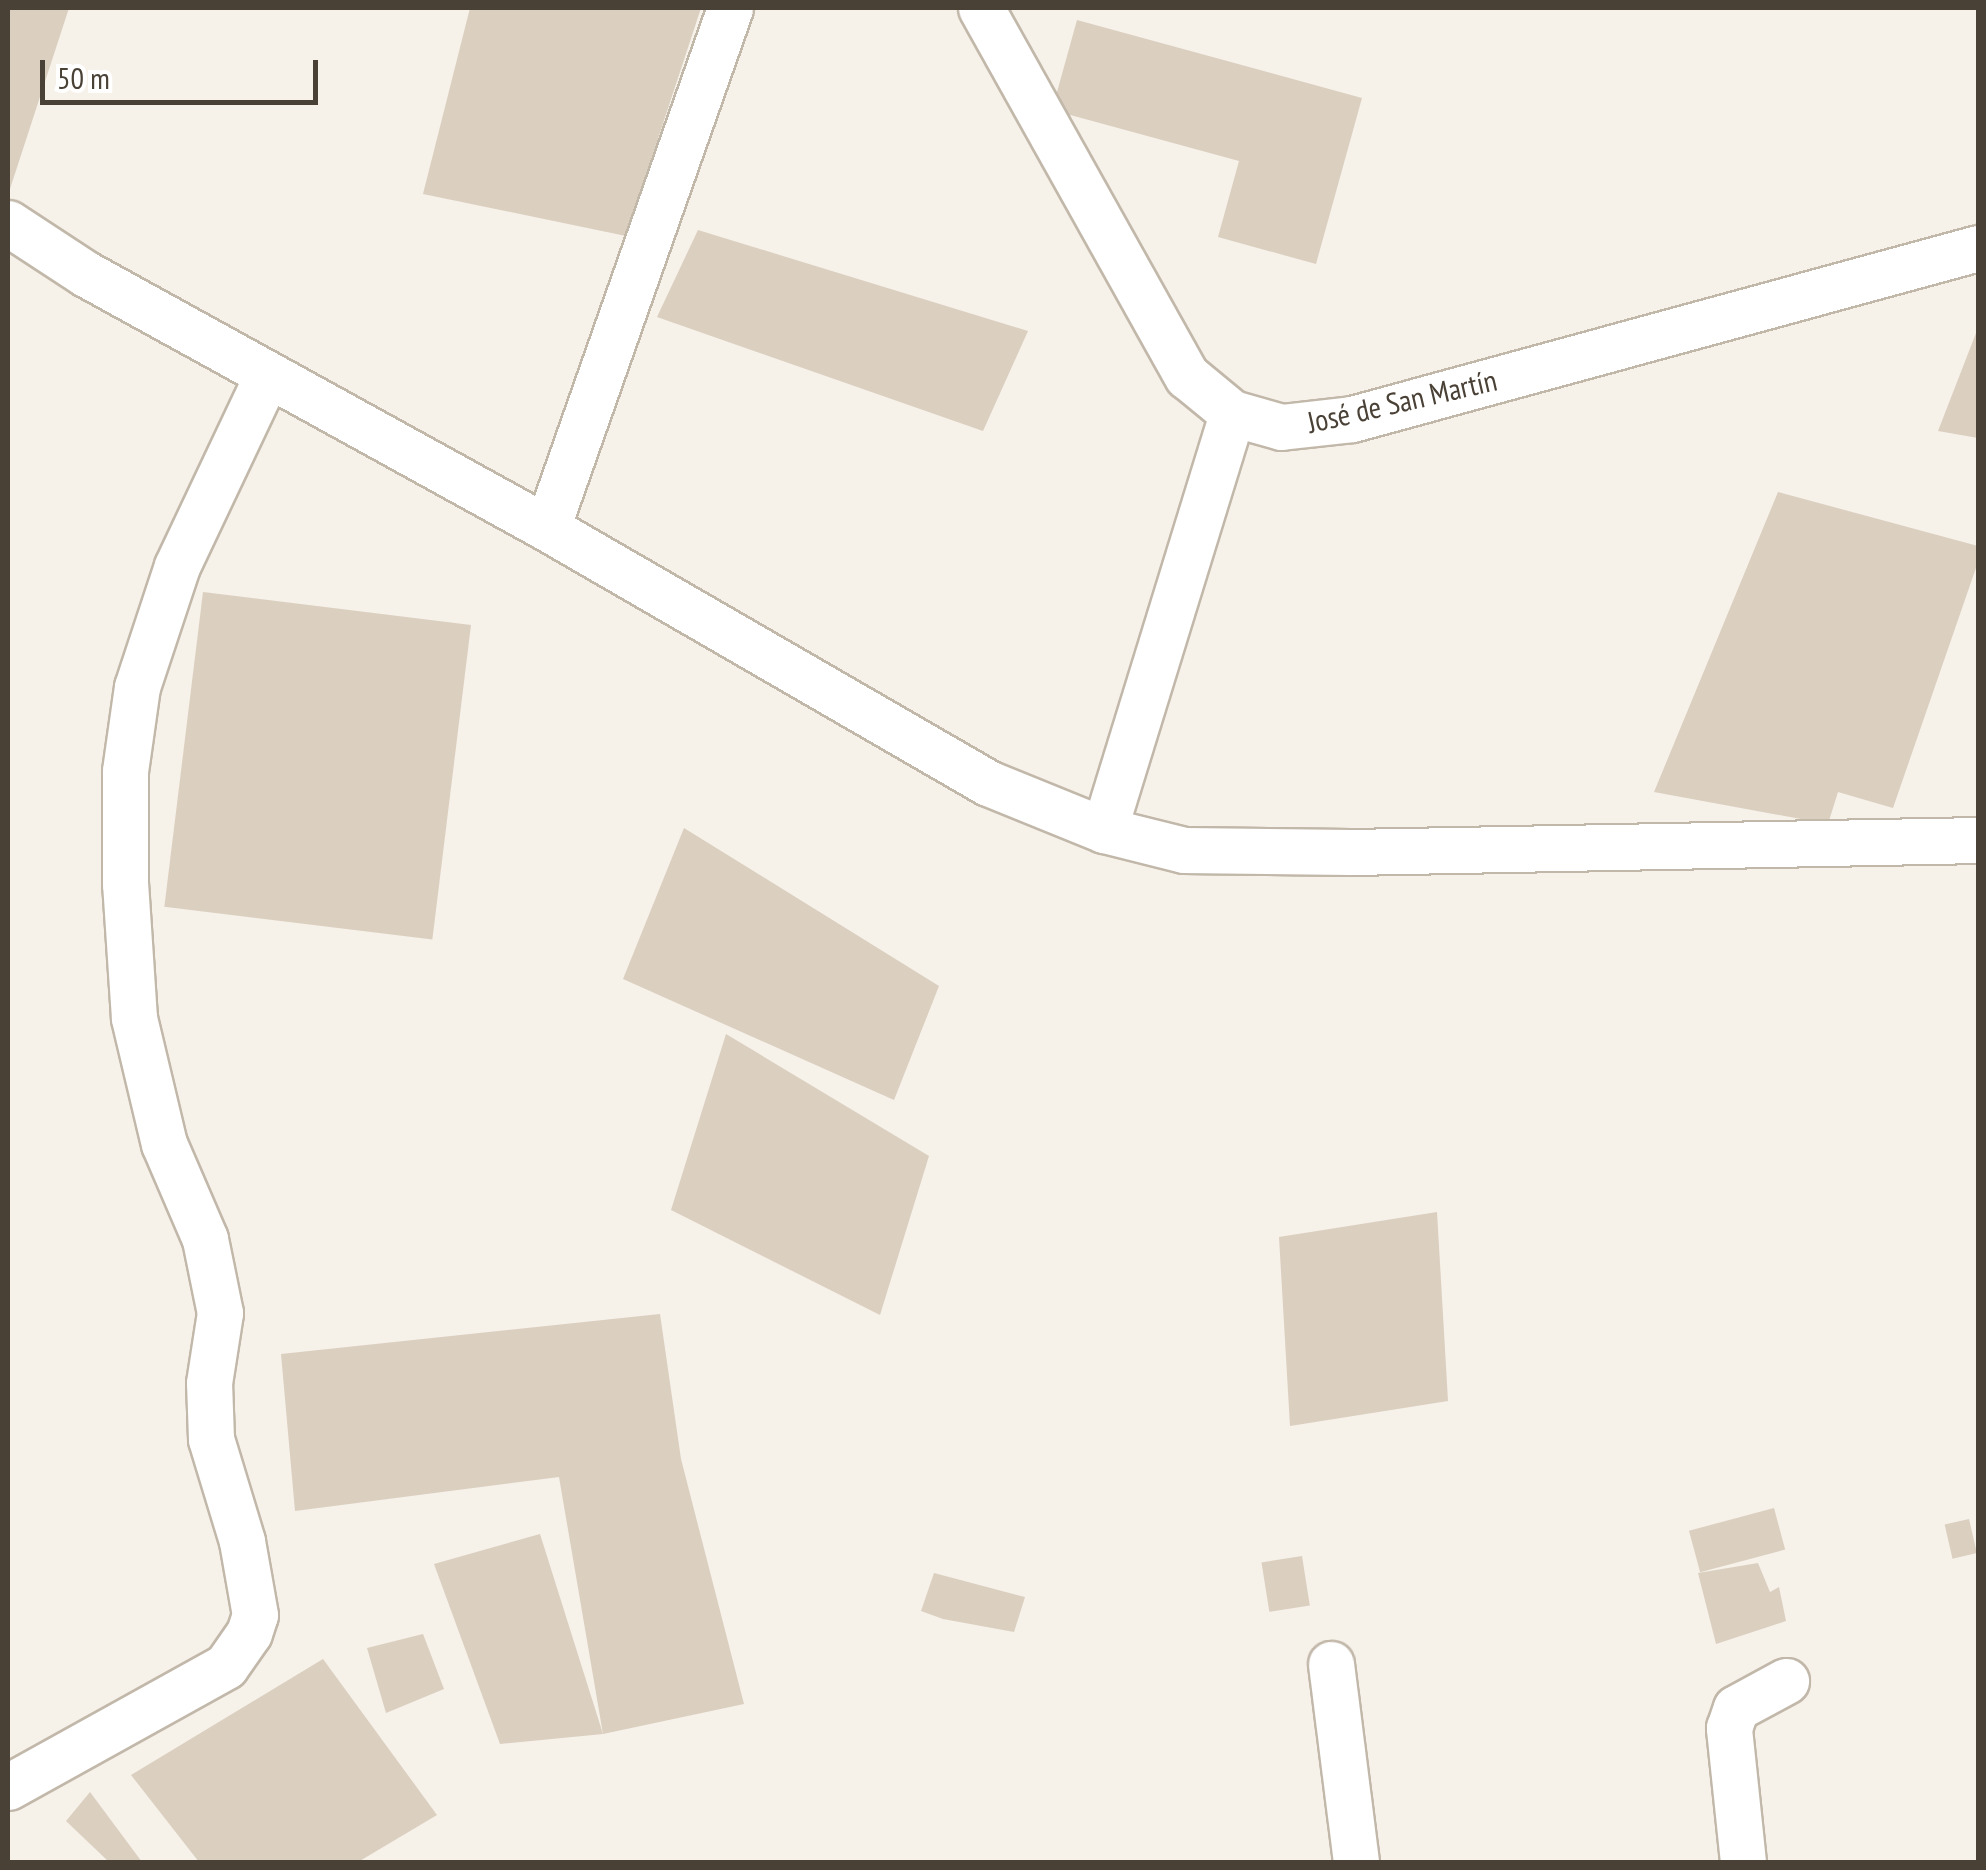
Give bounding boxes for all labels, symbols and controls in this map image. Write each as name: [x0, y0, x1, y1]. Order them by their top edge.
scale bar: [45, 40, 322, 102]
text: 50 m: [57, 58, 110, 97]
street label: José de San Martín: [1304, 362, 1500, 440]

